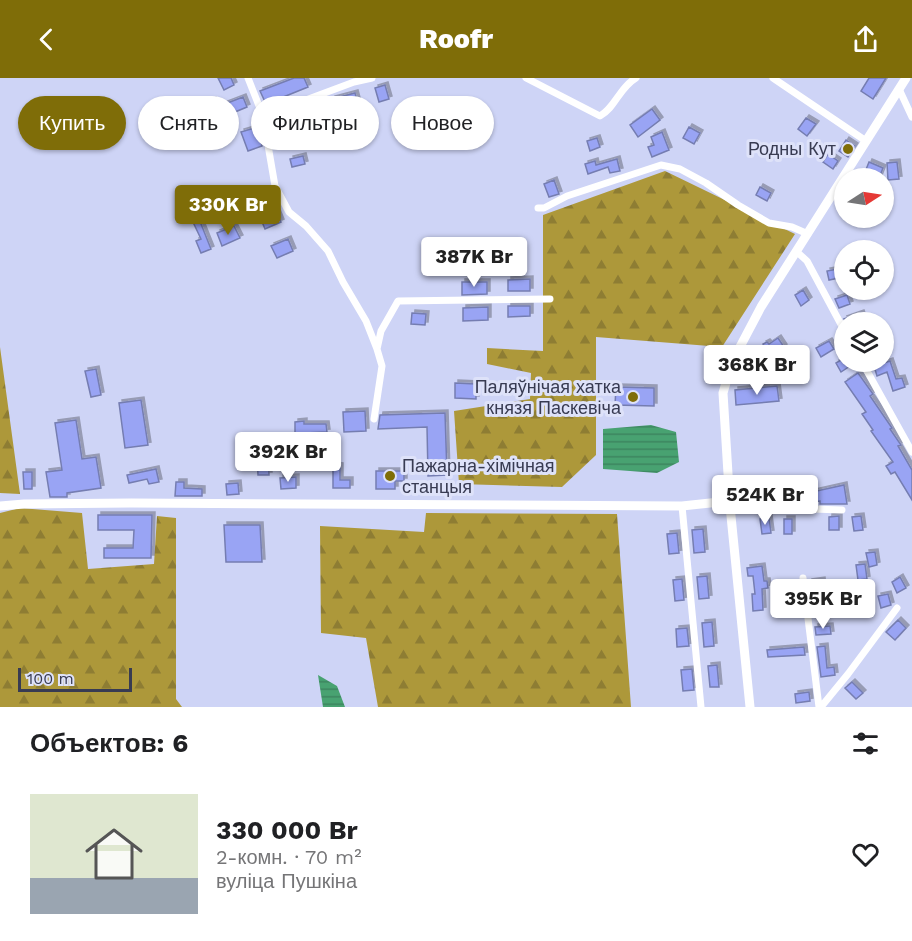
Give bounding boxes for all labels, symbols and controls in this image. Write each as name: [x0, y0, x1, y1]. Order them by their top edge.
icon: back: [30, 23, 63, 56]
text: Roofr: [419, 23, 493, 55]
icon: share: [849, 23, 882, 56]
chip: Купить: [18, 96, 126, 150]
chip: Снять: [138, 96, 239, 150]
chip: Фильтры: [251, 96, 379, 150]
chip: Новое: [391, 96, 494, 150]
place label: Родны Кут: [748, 138, 836, 159]
marker: Родны Кут: [841, 142, 855, 156]
north arrow: [834, 168, 894, 228]
map controls: [834, 168, 894, 372]
pin: 330K Br: [173, 185, 283, 236]
text: 330K Br: [189, 192, 267, 216]
pin: 387K Br: [419, 237, 529, 288]
button: locate: [834, 240, 894, 300]
text: 387K Br: [435, 244, 513, 268]
button: layers: [834, 312, 894, 372]
pin: 368K Br: [702, 345, 812, 396]
text: 368K Br: [718, 352, 796, 376]
place label: Паляўнічая хатка князя Паскевіча: [475, 376, 622, 418]
marker: Паляўнічая хатка князя Паскевіча: [626, 390, 640, 404]
pin: 392K Br: [233, 432, 343, 483]
text: 392K Br: [249, 439, 327, 463]
place label: Пажарна-хімічная станцыя: [402, 455, 555, 497]
marker: Пажарна-хімічная станцыя: [383, 469, 397, 483]
pin: 524K Br: [710, 475, 820, 526]
text: 524K Br: [726, 482, 804, 506]
pin: 395K Br: [768, 579, 878, 630]
text: 395K Br: [784, 586, 862, 610]
scale bar: [18, 665, 132, 692]
text: 100 m: [27, 669, 74, 688]
icon: filters: [849, 727, 882, 760]
text: Объектов: 6: [30, 728, 188, 758]
text: 330 000 Br: [216, 815, 358, 845]
icon: home: [78, 818, 150, 890]
icon: heart: [849, 838, 882, 871]
text: 2-комн. · 70 m²: [216, 845, 361, 869]
text: вуліца Пушкіна: [216, 869, 357, 893]

